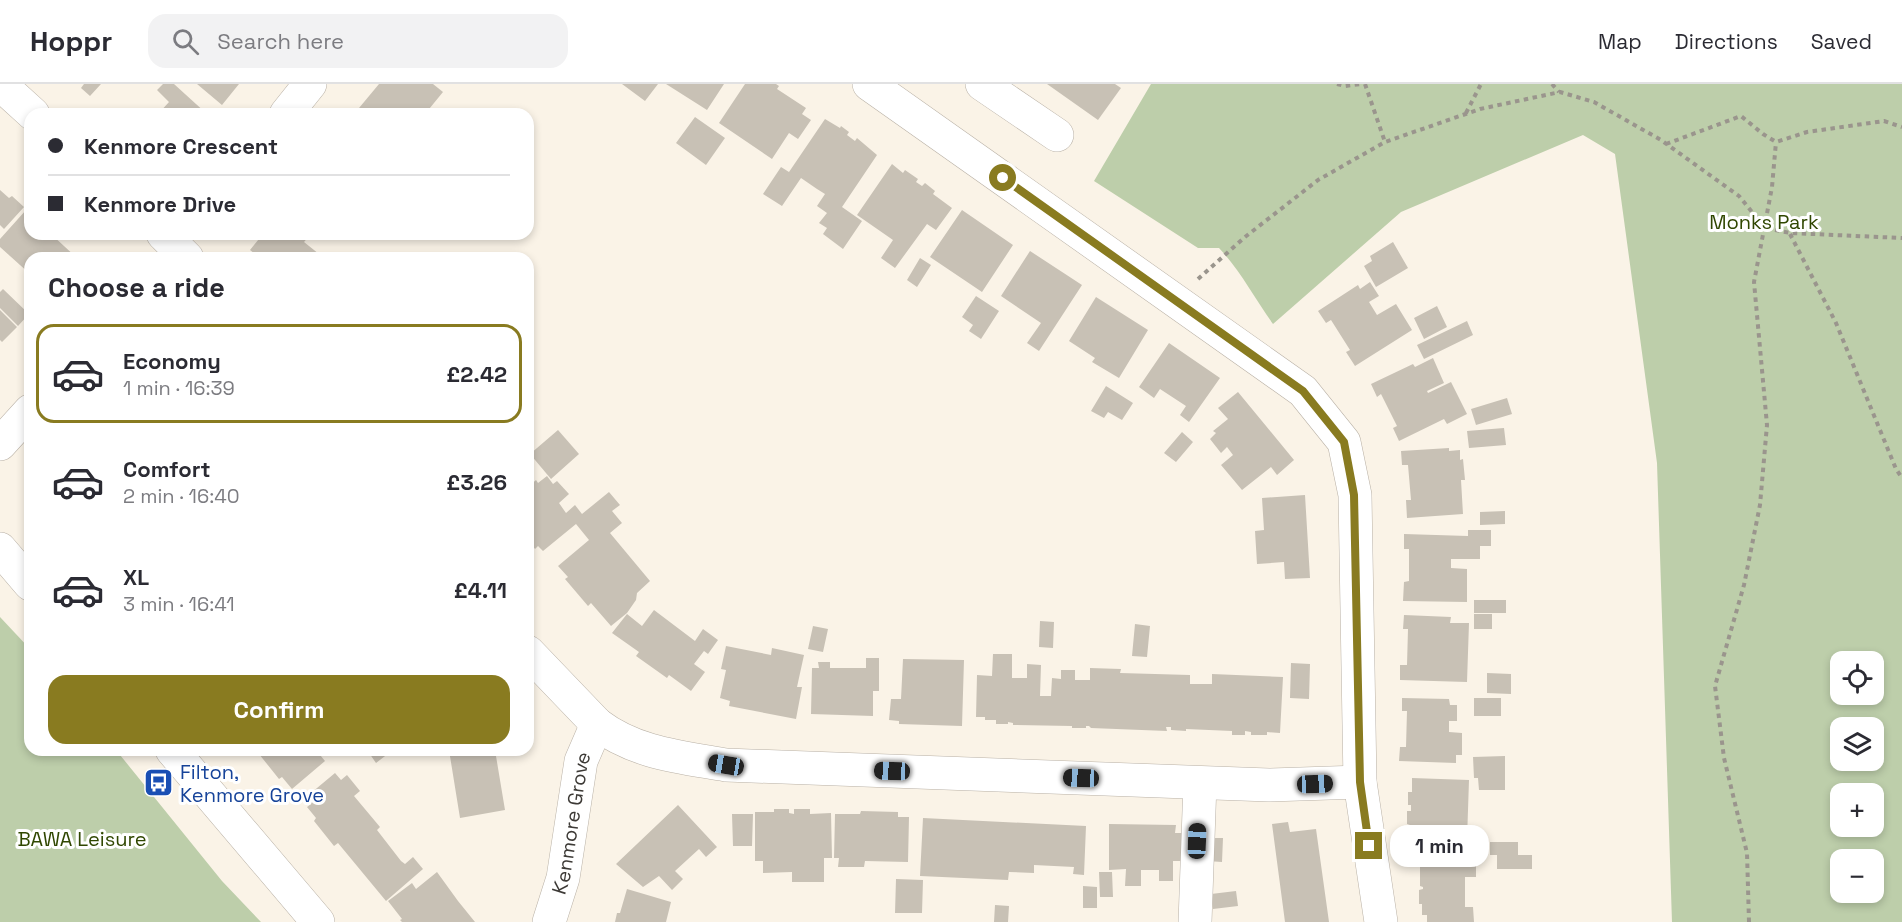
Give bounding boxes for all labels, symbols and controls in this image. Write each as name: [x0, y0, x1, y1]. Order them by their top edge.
search box: [148, 14, 568, 68]
text: Hoppr: [30, 23, 112, 59]
icon: search: [169, 25, 202, 58]
text: Search here: [217, 27, 344, 55]
text: Map: [1598, 28, 1642, 55]
text: Directions: [1675, 28, 1778, 55]
text: Saved: [1811, 28, 1872, 55]
text: Kenmore Crescent: [84, 132, 278, 160]
route start: [989, 164, 1016, 191]
text: Kenmore Drive: [84, 190, 236, 218]
park label: Monks Park: [1709, 209, 1819, 235]
text: Choose a ride: [48, 270, 225, 305]
icon: car: [51, 347, 105, 401]
text: Economy: [123, 347, 221, 375]
text: £2.42: [446, 360, 507, 388]
text: 1 min · 16:39: [123, 375, 235, 401]
icon: car: [51, 455, 105, 509]
text: Comfort: [123, 455, 211, 483]
text: £3.26: [446, 468, 507, 496]
text: 2 min · 16:40: [123, 483, 240, 509]
icon: car: [51, 563, 105, 617]
text: XL: [123, 563, 149, 591]
text: £4.11: [454, 576, 507, 604]
text: 3 min · 16:41: [123, 591, 235, 617]
map controls: [1830, 651, 1884, 903]
button: locate: [1830, 651, 1884, 705]
button: Confirm: [48, 675, 510, 744]
button: layers: [1830, 717, 1884, 771]
street label: Kenmore Grove: [546, 747, 597, 897]
car: [707, 753, 745, 777]
place label: Filton, Kenmore Grove: [180, 759, 324, 808]
car: [874, 761, 910, 781]
bus stop icon: Filton, Kenmore Grove: [143, 767, 175, 799]
car: [1063, 768, 1099, 788]
car: [1297, 774, 1333, 794]
button: +: [1830, 783, 1884, 837]
car: [1187, 823, 1207, 859]
callout: 1 min: [1390, 825, 1489, 867]
park label: BAWA Leisure: [17, 826, 147, 852]
route end: [1355, 832, 1382, 859]
text: 1 min: [1415, 833, 1464, 859]
button: −: [1830, 849, 1884, 903]

